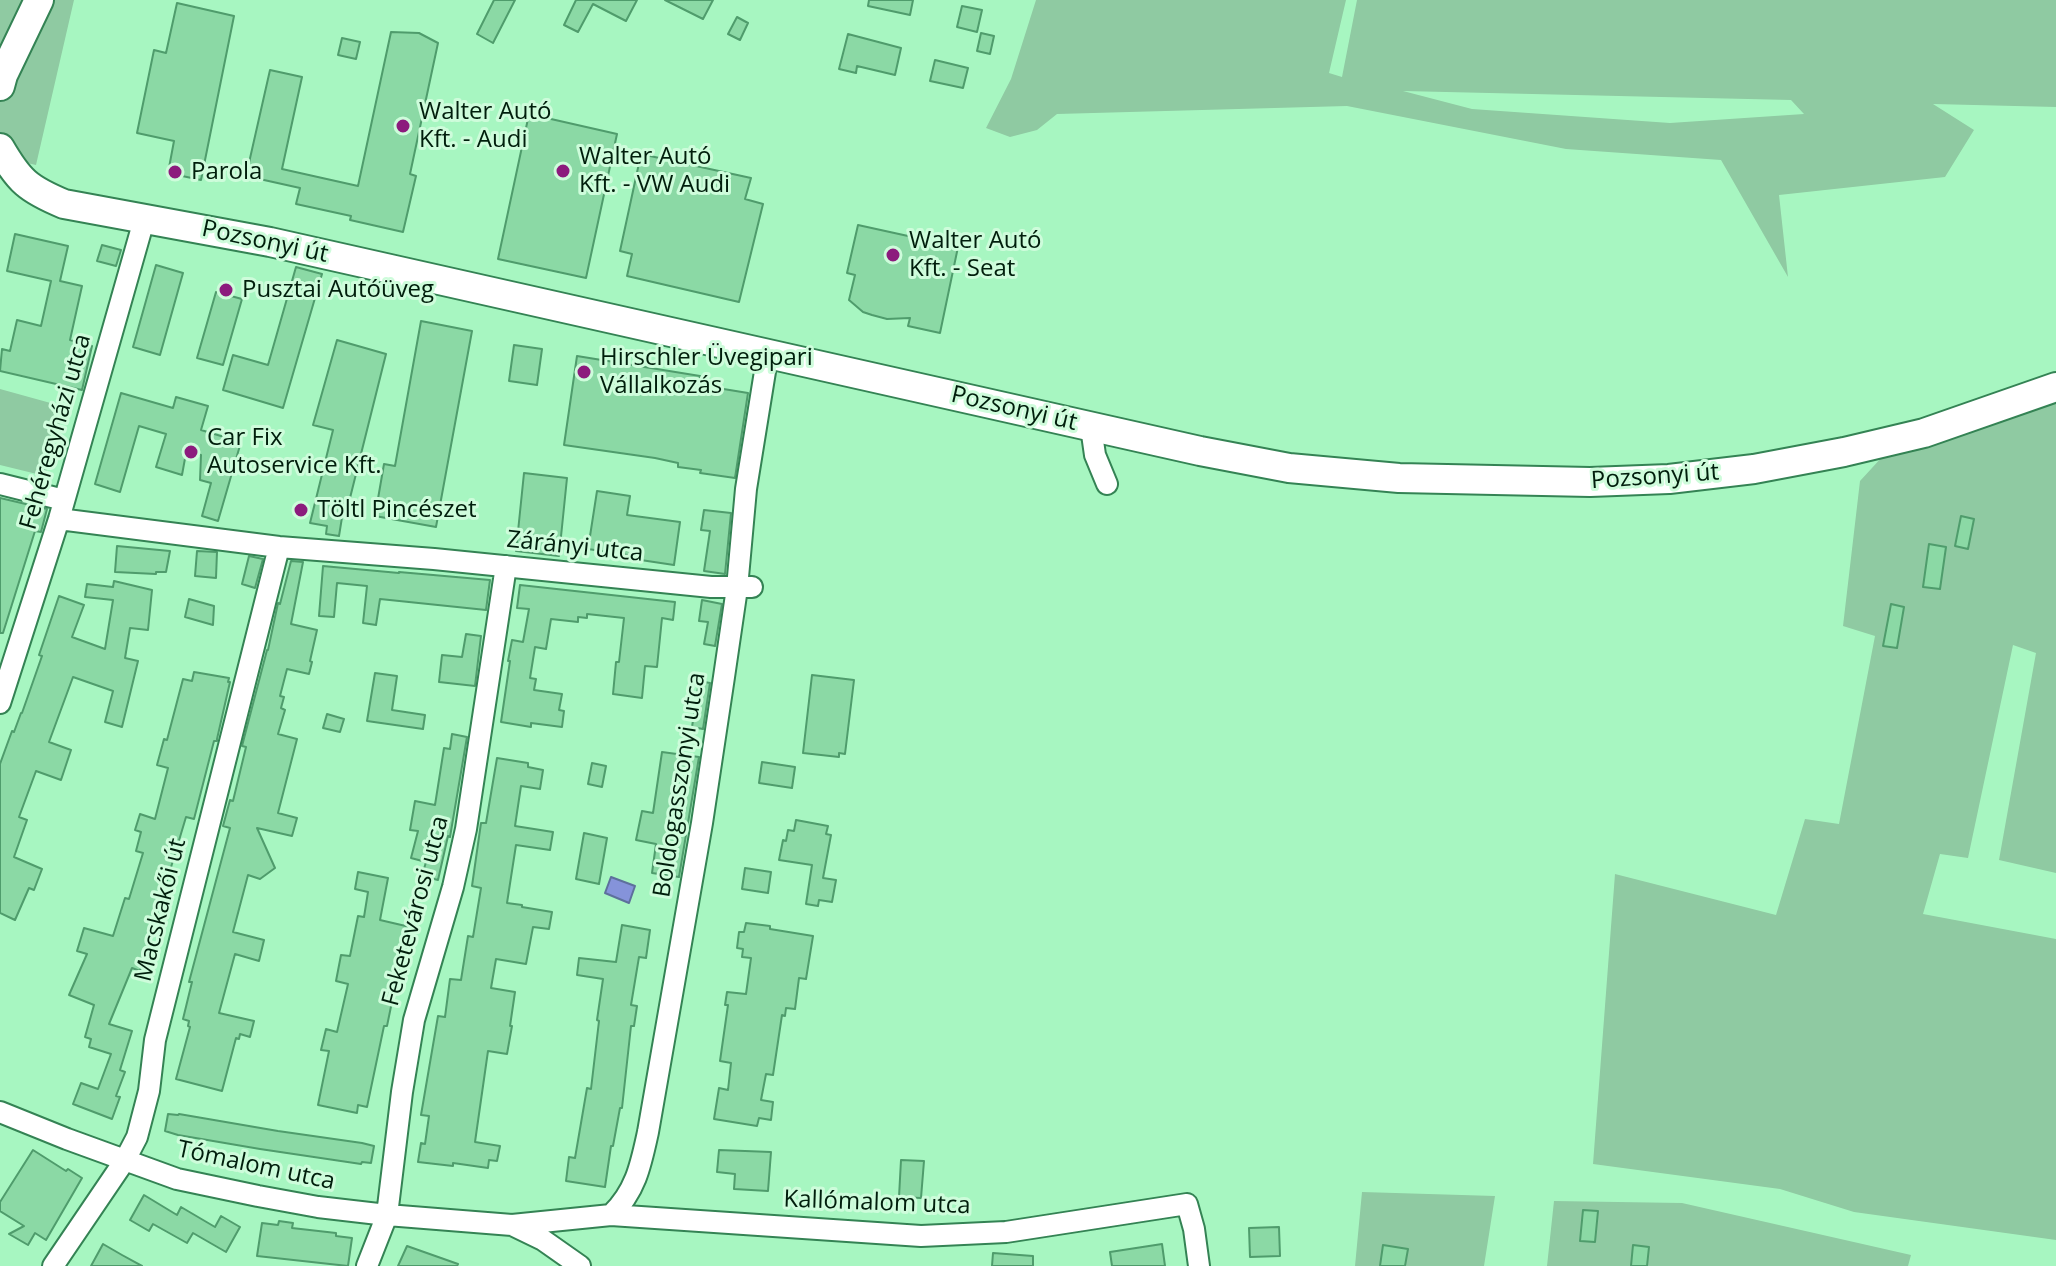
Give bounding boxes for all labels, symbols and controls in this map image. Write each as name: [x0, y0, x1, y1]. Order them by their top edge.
place label: Walter Autó Kft. - Audi: [419, 98, 552, 154]
marker: Walter Autó Kft. - Audi: [394, 117, 412, 135]
place label: Walter Autó Kft. - VW Audi: [579, 143, 730, 199]
place label: Parola: [191, 158, 262, 186]
marker: Walter Autó Kft. - VW Audi: [554, 162, 572, 180]
marker: Parola: [166, 163, 184, 181]
street label: Pozsonyi út: [199, 215, 331, 269]
place label: Walter Autó Kft. - Seat: [909, 227, 1042, 283]
marker: Walter Autó Kft. - Seat: [884, 246, 902, 264]
place label: Pusztai Autóüveg: [242, 276, 434, 304]
marker: Pusztai Autóüveg: [217, 281, 235, 299]
street label: Fehéregyházi utca: [14, 331, 98, 533]
place label: Hirschler Üvegipari Vállalkozás: [600, 344, 813, 400]
marker: Hirschler Üvegipari Vállalkozás: [575, 363, 593, 381]
street label: Pozsonyi út: [948, 381, 1080, 437]
place label: Car Fix Autoservice Kft.: [207, 424, 381, 480]
marker: Car Fix Autoservice Kft.: [182, 443, 200, 461]
street label: Pozsonyi út: [1590, 458, 1720, 496]
place label: Töltl Pincészet: [317, 496, 476, 524]
marker: Töltl Pincészet: [292, 501, 310, 519]
street label: Zárányi utca: [505, 526, 645, 568]
street label: Boldogasszonyi utca: [648, 671, 712, 899]
street label: Feketevárosi utca: [377, 813, 455, 1009]
street label: Macskakői út: [129, 835, 193, 985]
street label: Tómalom utca: [175, 1135, 337, 1197]
street label: Kallómalom utca: [783, 1185, 971, 1221]

